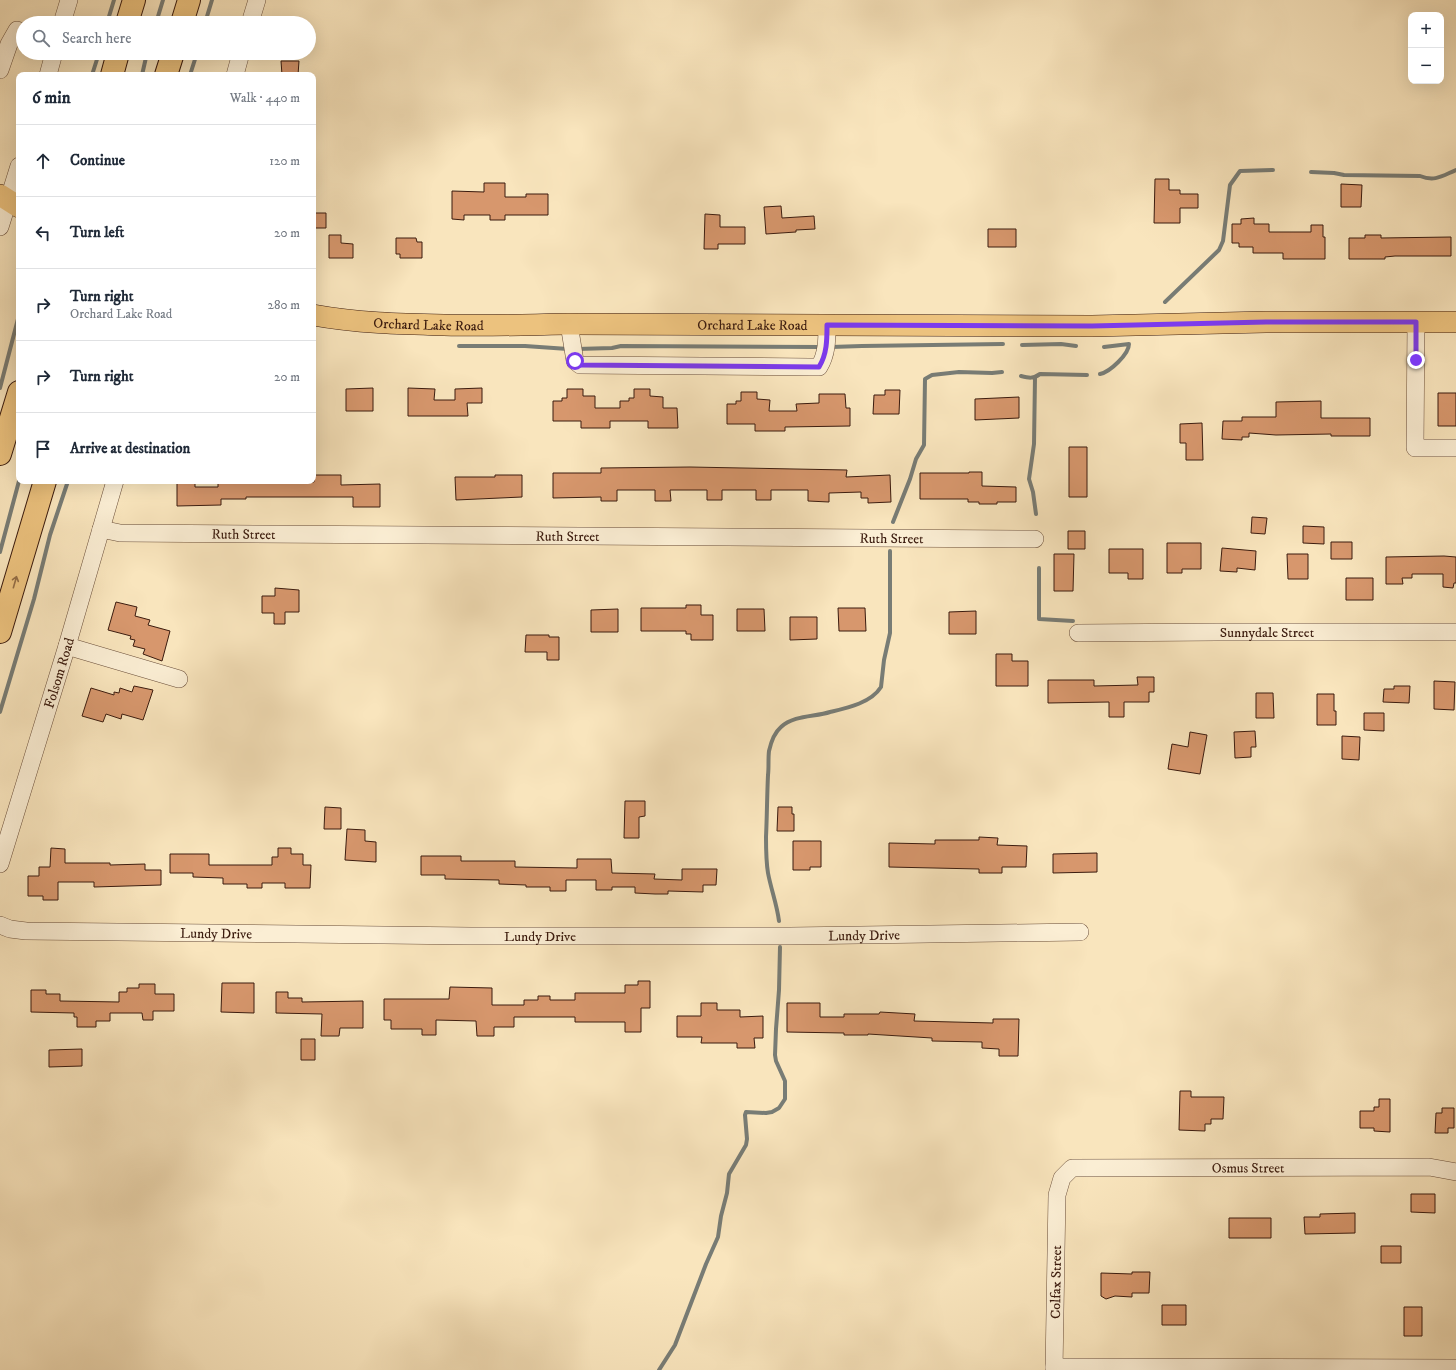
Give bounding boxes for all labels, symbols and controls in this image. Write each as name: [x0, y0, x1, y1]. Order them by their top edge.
map controls: [1408, 12, 1444, 84]
button: +: [1408, 12, 1444, 48]
search box: [16, 16, 316, 60]
icon: search: [30, 27, 52, 49]
text: Search here: [62, 29, 131, 48]
button: −: [1408, 48, 1444, 84]
text: 6 min: [32, 87, 71, 109]
text: Walk · 440 m: [230, 90, 300, 106]
icon: ahead: [32, 150, 54, 172]
text: Continue: [70, 151, 125, 170]
text: 120 m: [269, 153, 300, 169]
icon: left: [32, 222, 54, 244]
text: Turn left: [70, 223, 124, 242]
text: 20 m: [274, 225, 300, 241]
text: Turn right: [70, 287, 133, 306]
icon: right: [32, 294, 54, 316]
text: 280 m: [268, 297, 300, 313]
text: Orchard Lake Road: [70, 306, 172, 322]
street label: Orchard Lake Road: [373, 314, 484, 335]
street label: Orchard Lake Road: [697, 316, 808, 335]
route end: [1407, 351, 1425, 369]
route start: [566, 352, 584, 370]
icon: right: [32, 366, 54, 388]
text: Turn right: [70, 367, 133, 386]
text: 20 m: [274, 369, 300, 385]
icon: arrive: [32, 438, 54, 460]
text: Arrive at destination: [70, 439, 190, 458]
street label: Ruth Street: [211, 526, 276, 544]
street label: Ruth Street: [535, 528, 600, 546]
street label: Ruth Street: [859, 530, 924, 548]
one-way arrow: [12, 575, 19, 588]
street label: Sunnydale Street: [1220, 624, 1315, 642]
street label: Folsom Road: [40, 636, 79, 711]
street label: Lundy Drive: [180, 925, 252, 944]
street label: Lundy Drive: [828, 926, 900, 945]
street label: Lundy Drive: [504, 928, 576, 946]
street label: Osmus Street: [1212, 1159, 1285, 1178]
street label: Colfax Street: [1047, 1244, 1066, 1319]

